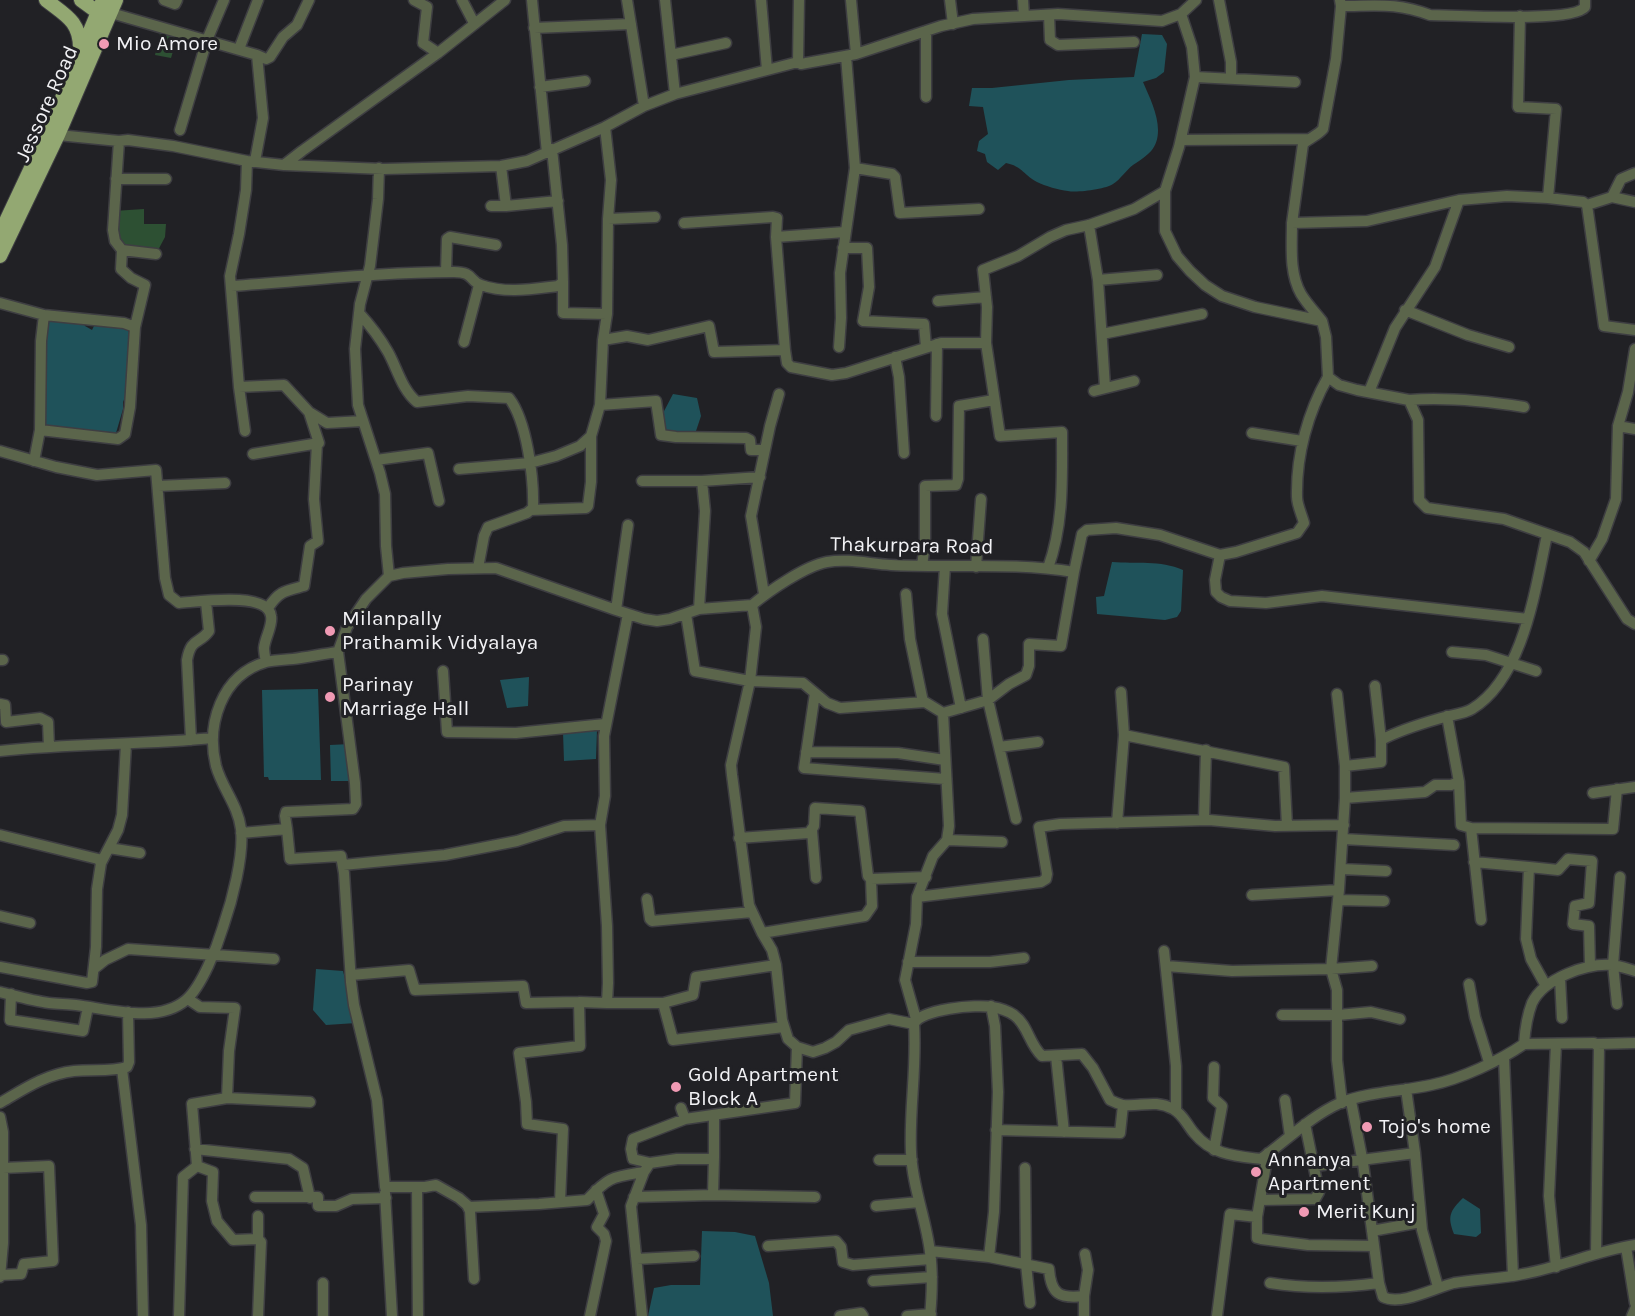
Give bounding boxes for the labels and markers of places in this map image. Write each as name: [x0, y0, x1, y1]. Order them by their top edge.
place label: Mio Amore: [116, 31, 218, 57]
marker: Mio Amore: [97, 37, 111, 51]
place label: Milanpally Prathamik Vidyalaya: [342, 606, 538, 656]
marker: Milanpally Prathamik Vidyalaya: [323, 624, 337, 638]
place label: Parinay Marriage Hall: [342, 672, 469, 722]
marker: Parinay Marriage Hall: [323, 690, 337, 704]
place label: Gold Apartment Block A: [688, 1062, 839, 1112]
marker: Gold Apartment Block A: [669, 1080, 683, 1094]
place label: Tojo's home: [1379, 1114, 1491, 1140]
marker: Tojo's home: [1360, 1120, 1374, 1134]
place label: Annanya Apartment: [1268, 1147, 1370, 1197]
marker: Annanya Apartment: [1249, 1165, 1263, 1179]
place label: Merit Kunj: [1316, 1199, 1416, 1225]
marker: Merit Kunj: [1297, 1205, 1311, 1219]

